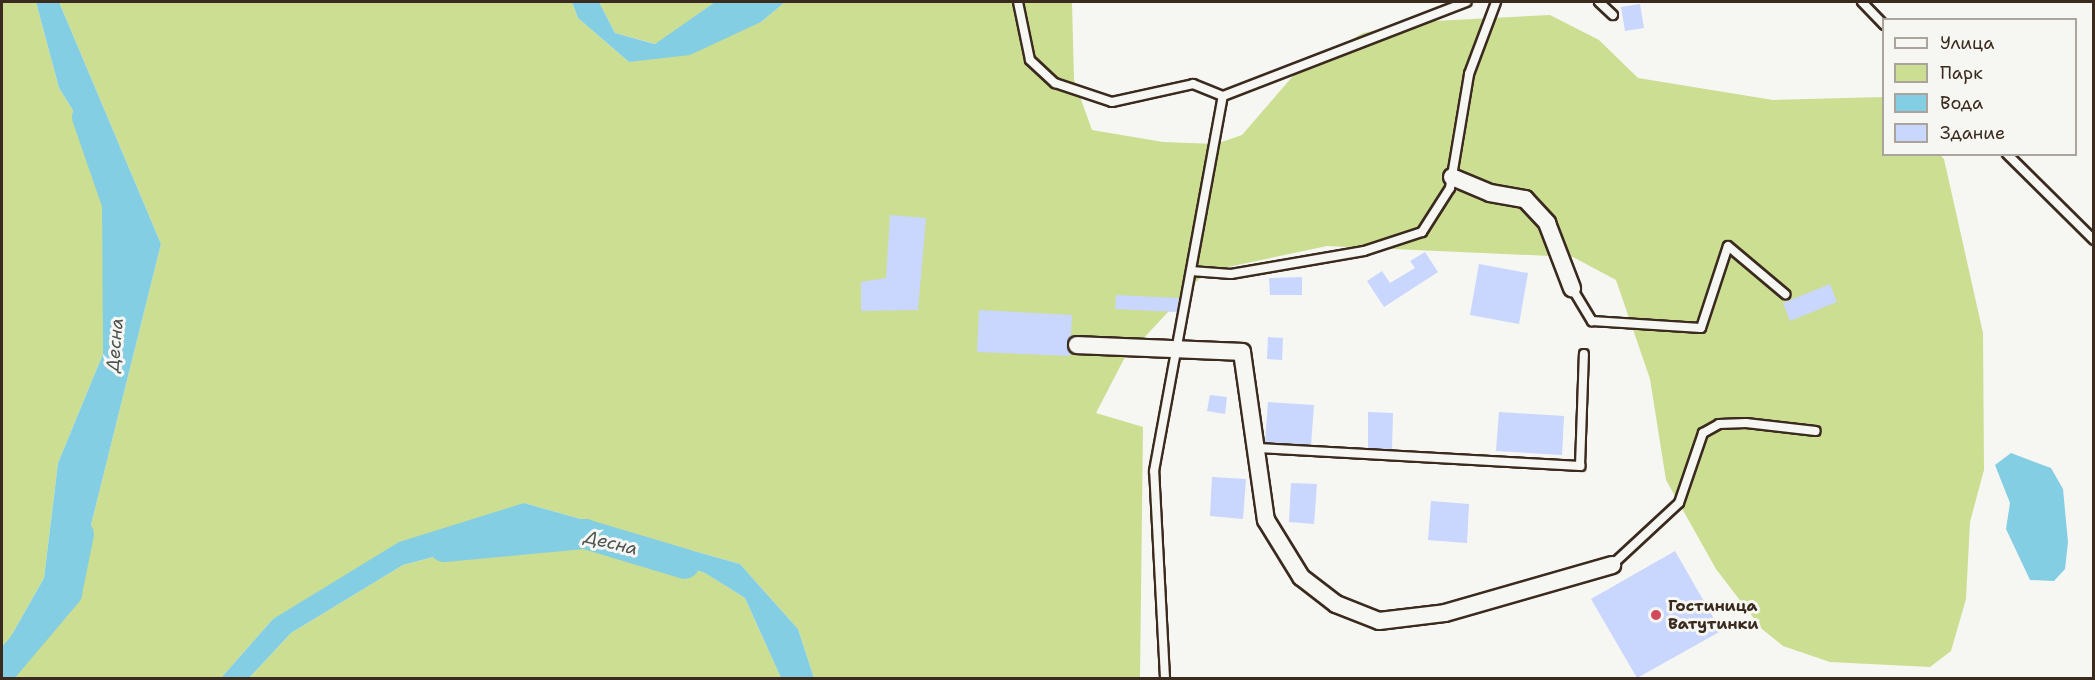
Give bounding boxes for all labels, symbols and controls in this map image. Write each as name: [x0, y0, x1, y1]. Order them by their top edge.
legend: [1882, 18, 2077, 156]
text: Улица: [1940, 31, 1994, 55]
text: Парк: [1940, 61, 1983, 85]
text: Вода: [1940, 91, 1983, 115]
text: Здание: [1940, 121, 2005, 145]
water label: Десна: [102, 317, 128, 373]
water label: Десна: [582, 526, 640, 560]
place label: Гостиница Ватутинки: [1668, 596, 1758, 634]
marker: Гостиница Ватутинки: [1649, 608, 1663, 622]

